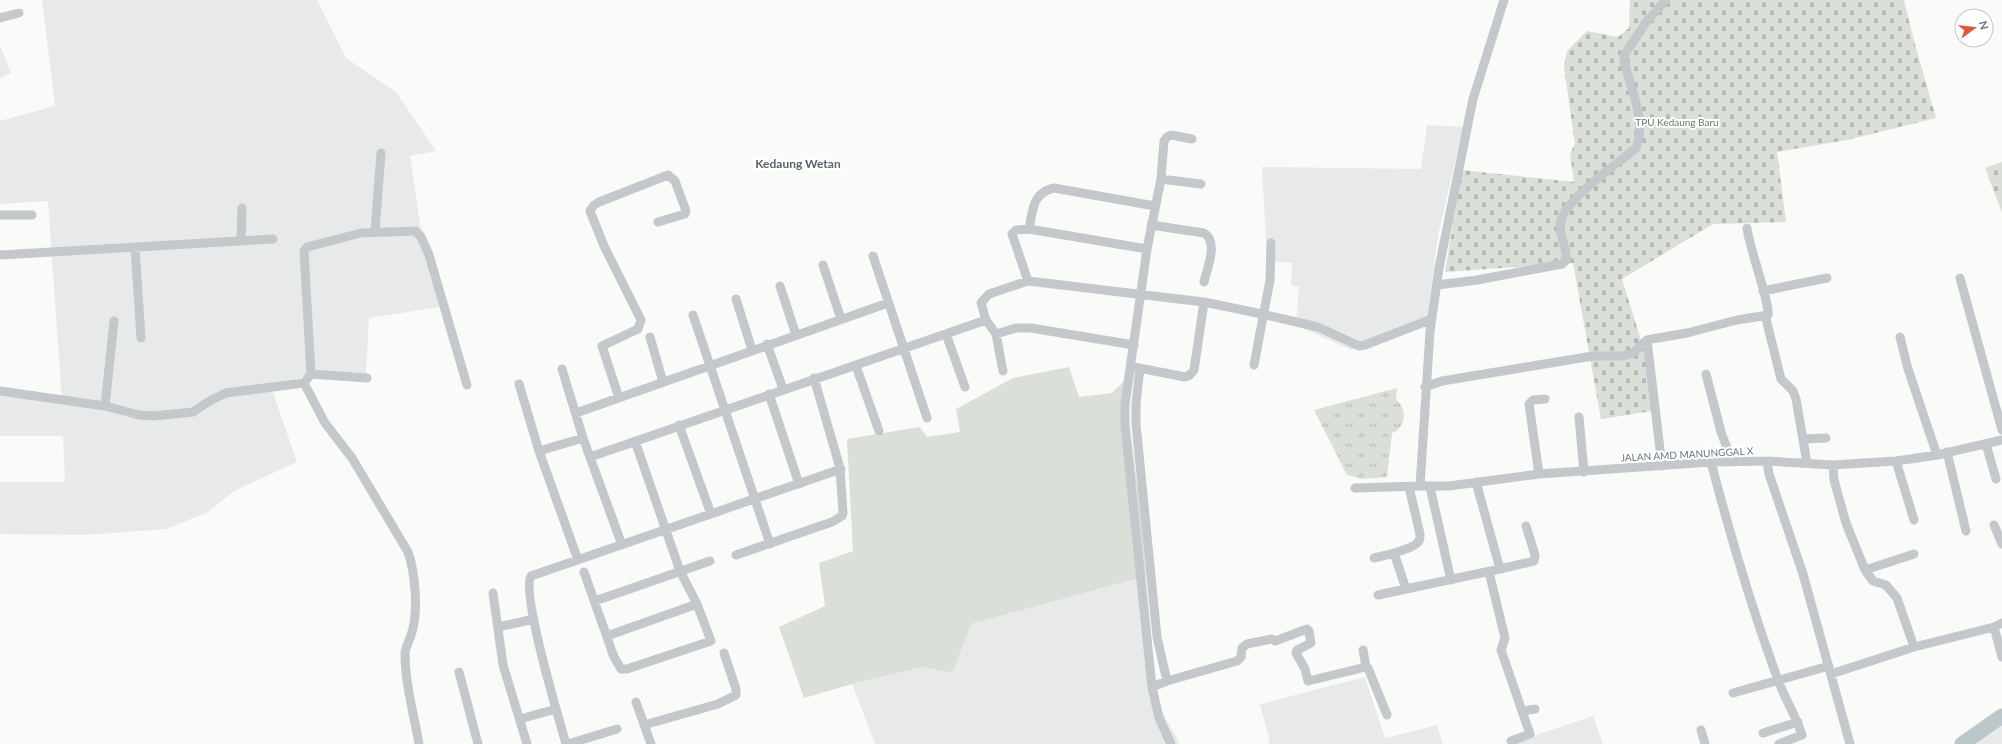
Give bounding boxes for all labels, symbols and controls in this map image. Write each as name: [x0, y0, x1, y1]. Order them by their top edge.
north arrow: [1954, 8, 1994, 48]
text: N: [1977, 20, 1992, 31]
park label: TPU Kedaung Baru: [1635, 116, 1719, 128]
district label: Kedaung Wetan: [755, 156, 841, 171]
street label: JALAN AMD MANUNGGAL X: [1620, 445, 1754, 463]

